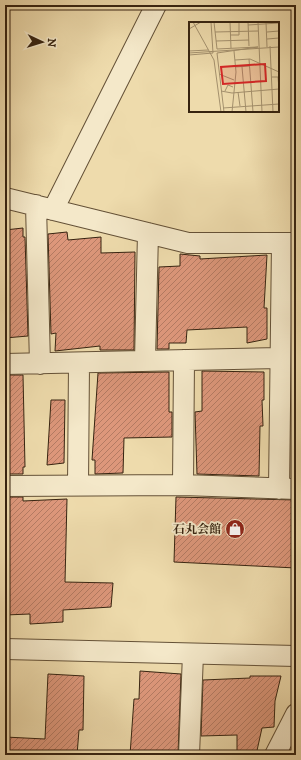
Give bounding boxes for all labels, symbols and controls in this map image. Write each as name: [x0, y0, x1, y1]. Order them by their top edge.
north arrow: [22, 22, 62, 62]
inset map: [189, 22, 279, 112]
text: N: [44, 38, 58, 48]
shop icon: 石丸会館: [224, 518, 246, 540]
place label: 石丸会館: [173, 522, 221, 537]

